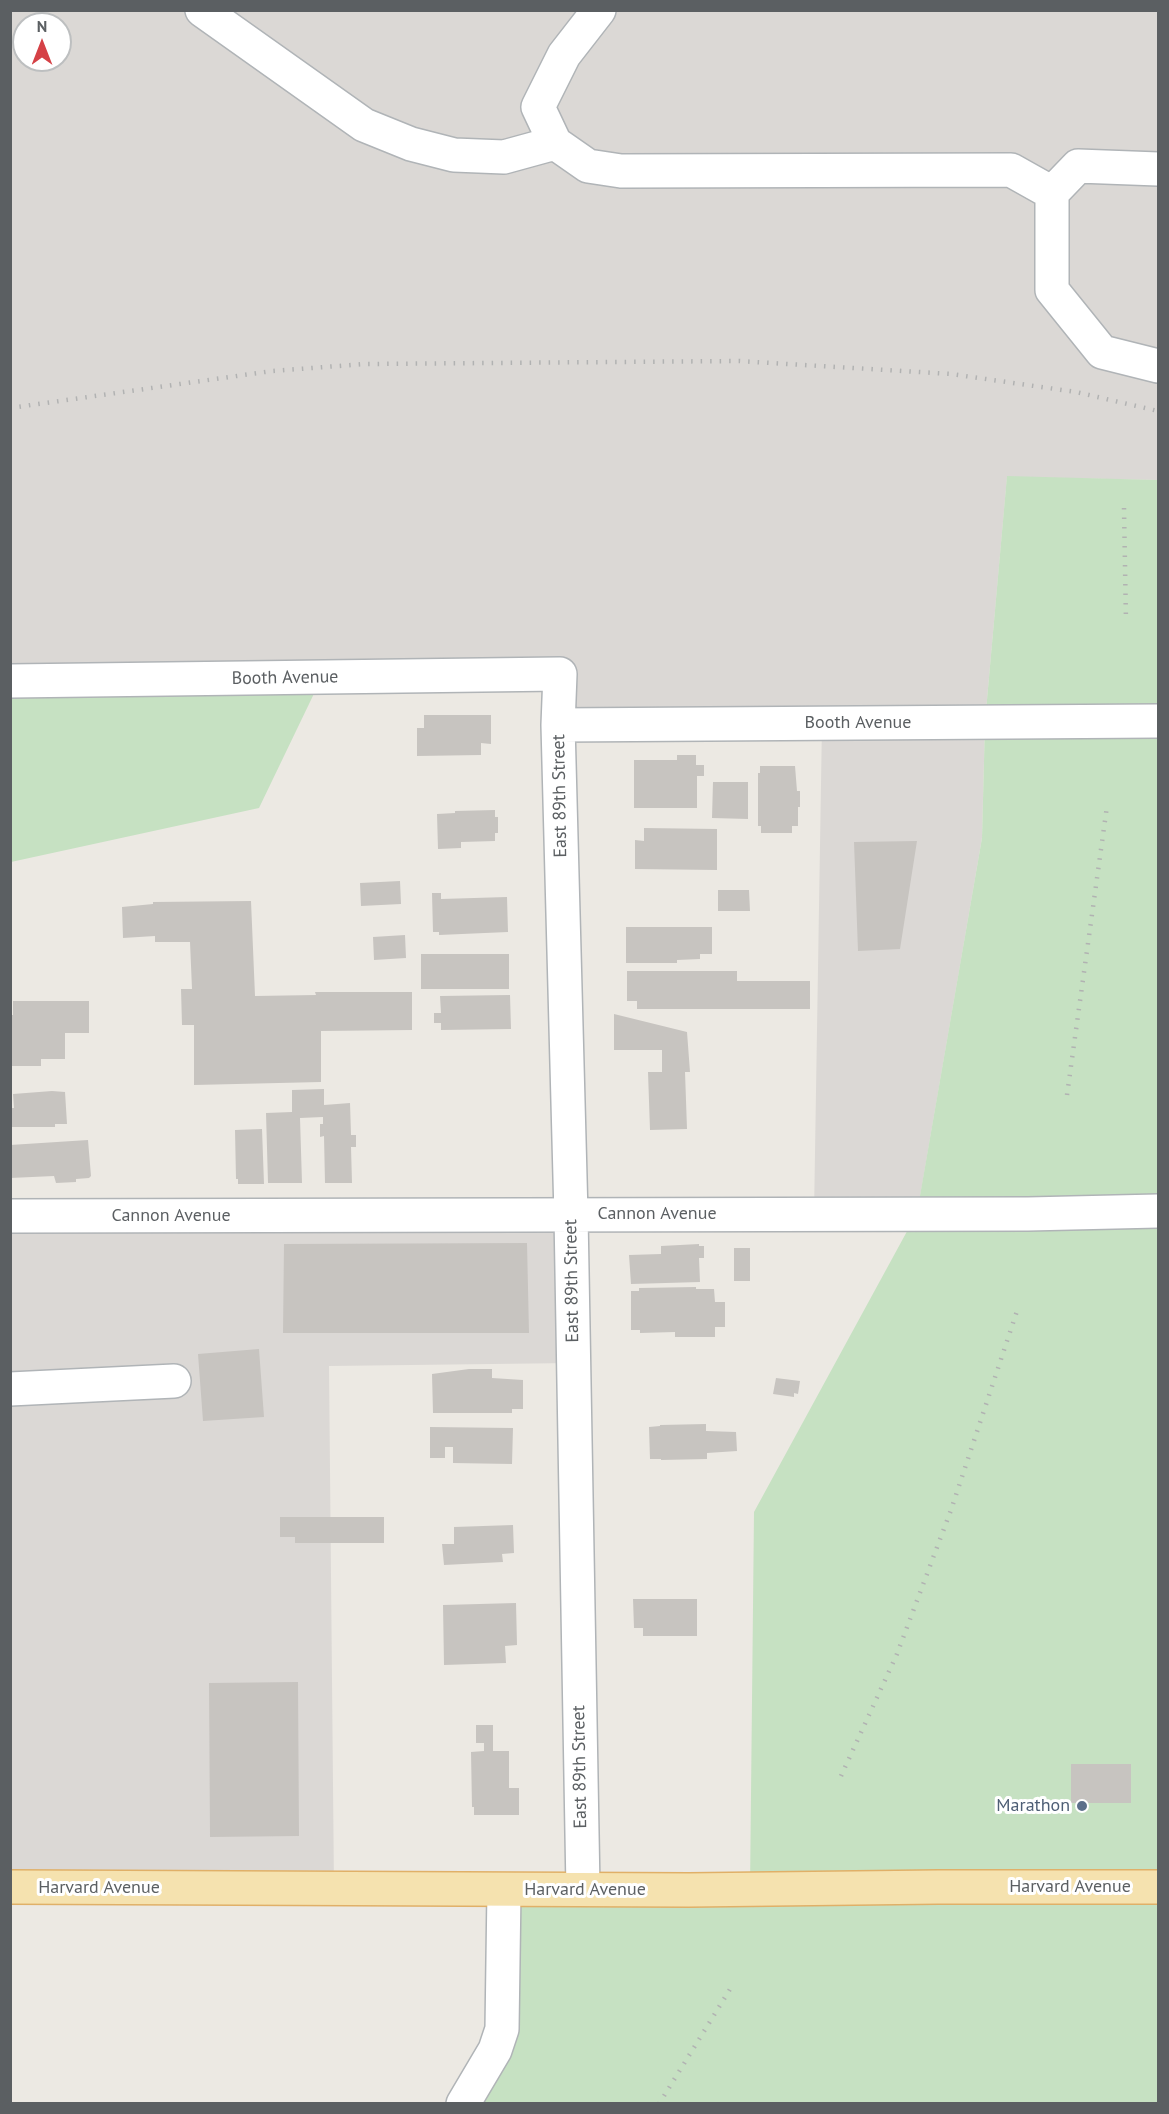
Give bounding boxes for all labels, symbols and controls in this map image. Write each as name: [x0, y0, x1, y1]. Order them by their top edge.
north arrow: [12, 12, 72, 72]
text: N: [37, 16, 47, 36]
street label: Booth Avenue: [231, 666, 339, 690]
street label: Booth Avenue: [805, 712, 911, 734]
street label: East 89th Street: [548, 734, 572, 858]
street label: Cannon Avenue: [597, 1203, 717, 1225]
street label: Cannon Avenue: [111, 1205, 231, 1227]
street label: East 89th Street: [560, 1219, 584, 1343]
street label: East 89th Street: [568, 1705, 592, 1829]
place label: Marathon: [996, 1795, 1070, 1817]
marker: Marathon: [1075, 1799, 1089, 1813]
street label: Harvard Avenue: [1009, 1876, 1131, 1898]
street label: Harvard Avenue: [38, 1877, 160, 1899]
street label: Harvard Avenue: [524, 1879, 646, 1901]

